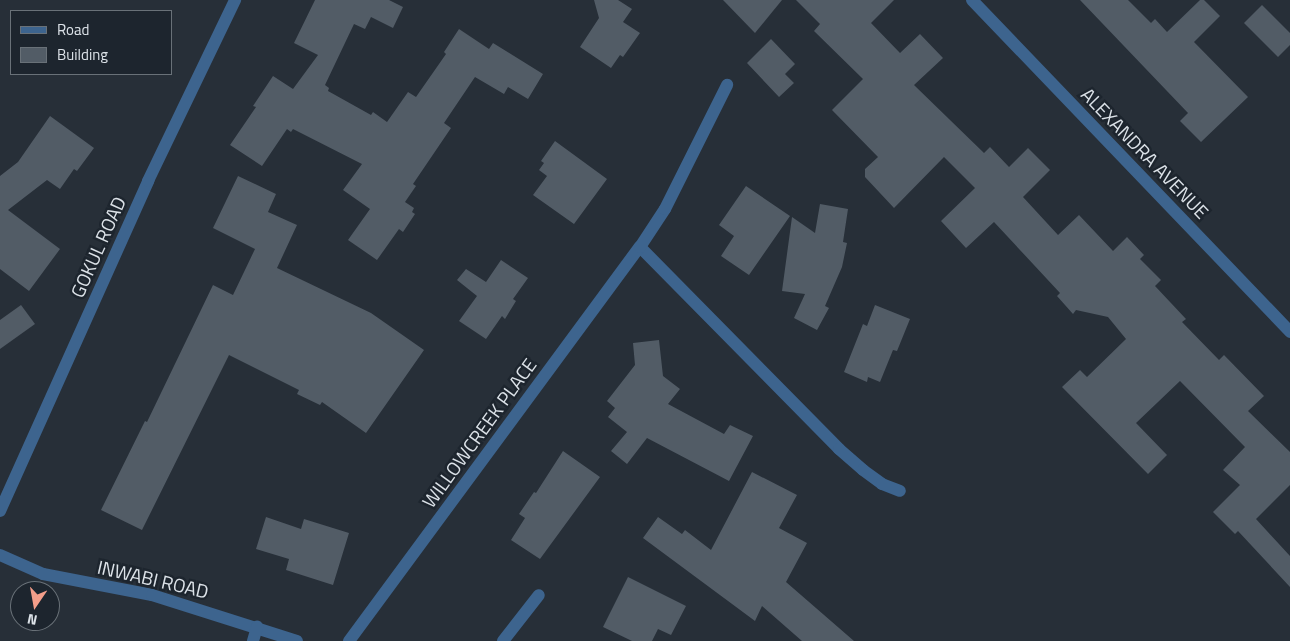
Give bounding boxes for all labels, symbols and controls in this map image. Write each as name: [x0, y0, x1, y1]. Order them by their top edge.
legend: [10, 10, 172, 75]
text: Road: [57, 18, 89, 41]
text: Building: [57, 43, 108, 66]
street label: ALEXANDRA AVENUE: [1077, 83, 1213, 223]
street label: GOKUL ROAD: [66, 193, 130, 301]
street label: WILLOWCREEK PLACE: [417, 354, 541, 512]
street label: INWABI ROAD: [95, 555, 211, 603]
north arrow: [10, 581, 60, 631]
text: N: [25, 609, 39, 631]

